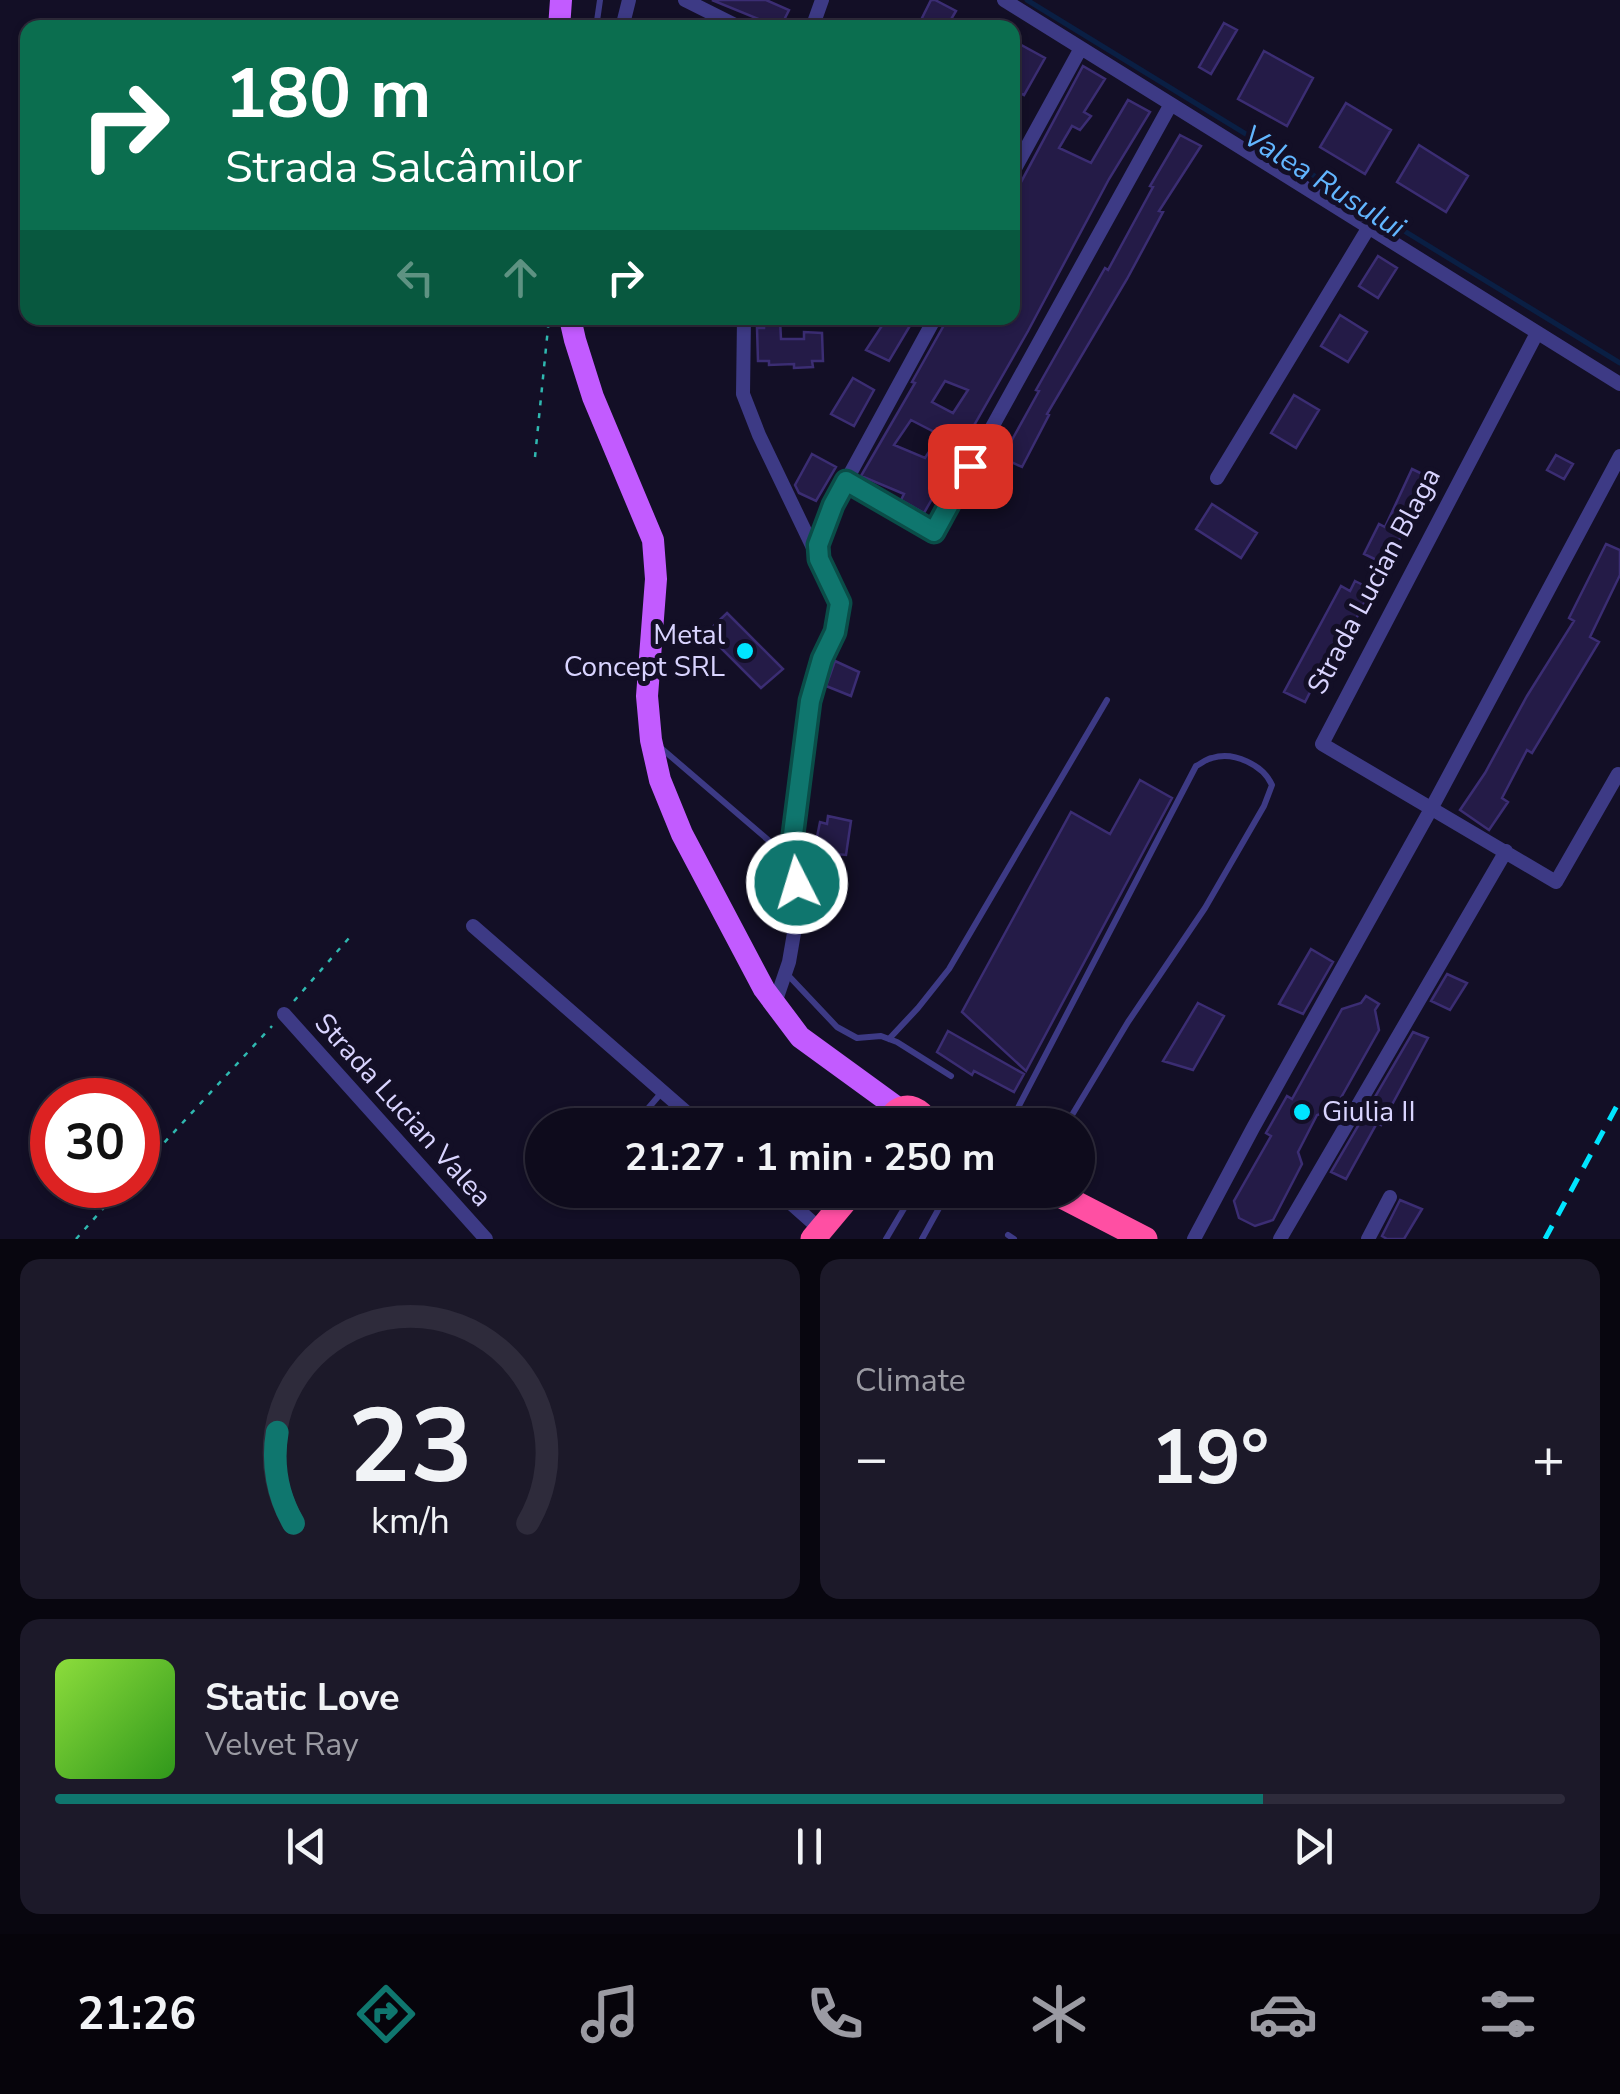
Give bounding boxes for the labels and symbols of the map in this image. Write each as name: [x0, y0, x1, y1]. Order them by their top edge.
water label: Valea Rusului: [1235, 116, 1414, 249]
pin: [928, 424, 1013, 509]
street label: Strada Lucian Blaga: [1298, 461, 1450, 701]
place label: Metal Concept SRL: [564, 616, 726, 686]
marker: Metal Concept SRL: [734, 640, 756, 662]
position arrow: [745, 831, 849, 935]
street label: Strada Lucian Valea: [306, 1005, 500, 1215]
speed limit sign: 30: [30, 1078, 160, 1208]
place label: Giulia II: [1322, 1093, 1416, 1131]
marker: Giulia II: [1291, 1101, 1313, 1123]

